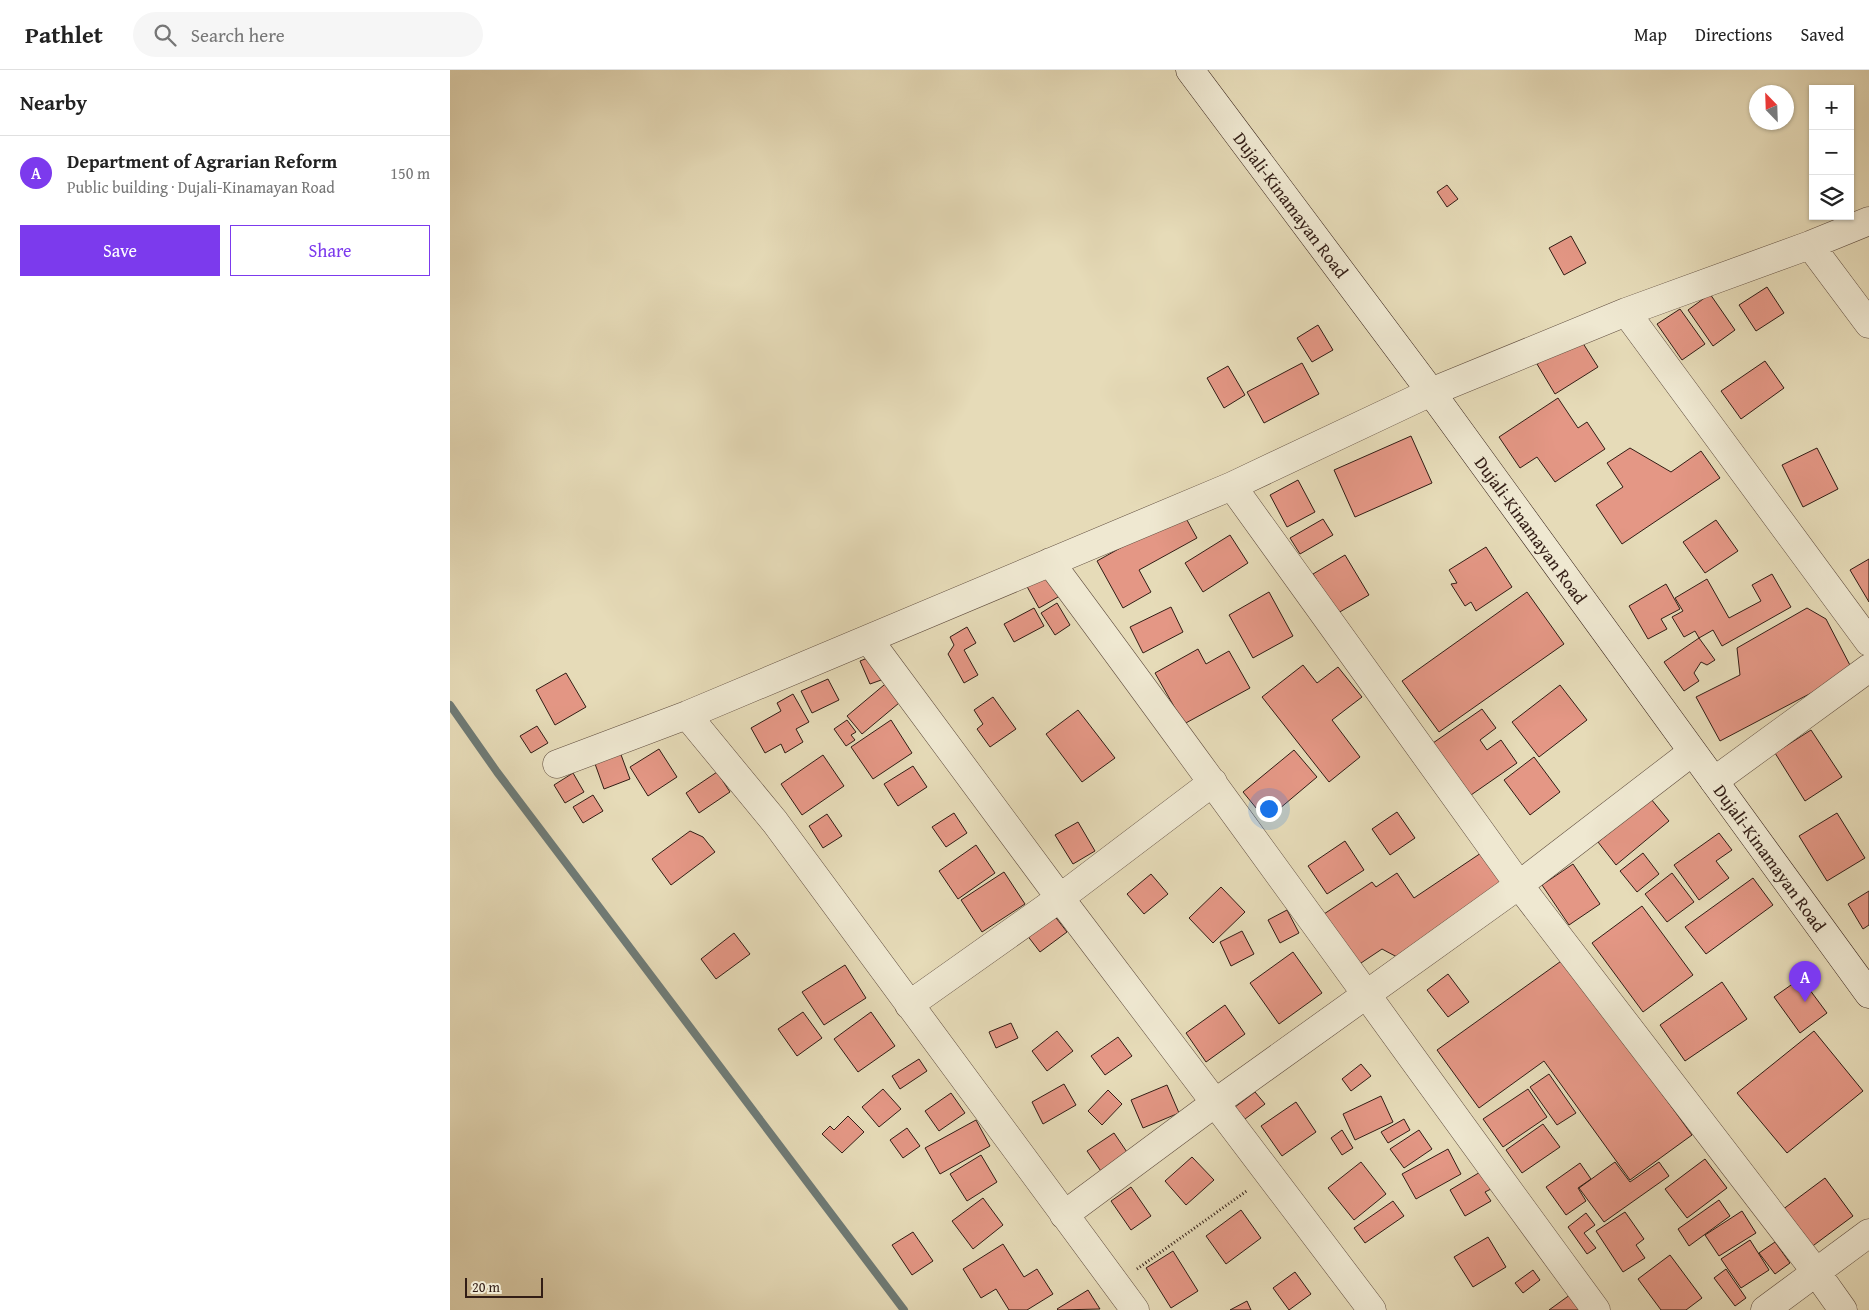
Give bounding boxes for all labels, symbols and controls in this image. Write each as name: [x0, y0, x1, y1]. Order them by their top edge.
search box: [133, 12, 483, 57]
text: Pathlet: [25, 17, 103, 52]
icon: search: [151, 21, 179, 49]
text: Search here: [191, 21, 285, 49]
text: Map: [1634, 21, 1667, 48]
text: Directions: [1695, 21, 1772, 48]
text: Saved: [1800, 21, 1844, 48]
north arrow: [1749, 85, 1794, 130]
map controls: [1809, 85, 1854, 220]
button: +: [1809, 85, 1854, 130]
text: Nearby: [20, 87, 87, 118]
street label: Dujali-Kinamayan Road: [1227, 126, 1355, 284]
button: −: [1809, 130, 1854, 175]
text: Department of Agrarian Reform: [67, 147, 337, 175]
text: A: [31, 161, 41, 185]
text: 150 m: [390, 161, 430, 185]
text: Public building · Dujali-Kinamayan Road: [67, 175, 335, 199]
button: layers: [1809, 175, 1854, 220]
button: Save: [20, 225, 220, 276]
button: Share: [230, 225, 430, 276]
street label: Dujali-Kinamayan Road: [1468, 451, 1594, 610]
street label: Dujali-Kinamayan Road: [1707, 779, 1833, 938]
your location: [1256, 796, 1282, 822]
pin: A: [1789, 961, 1821, 1002]
scale bar: [465, 1275, 542, 1298]
text: 20 m: [472, 1277, 500, 1297]

